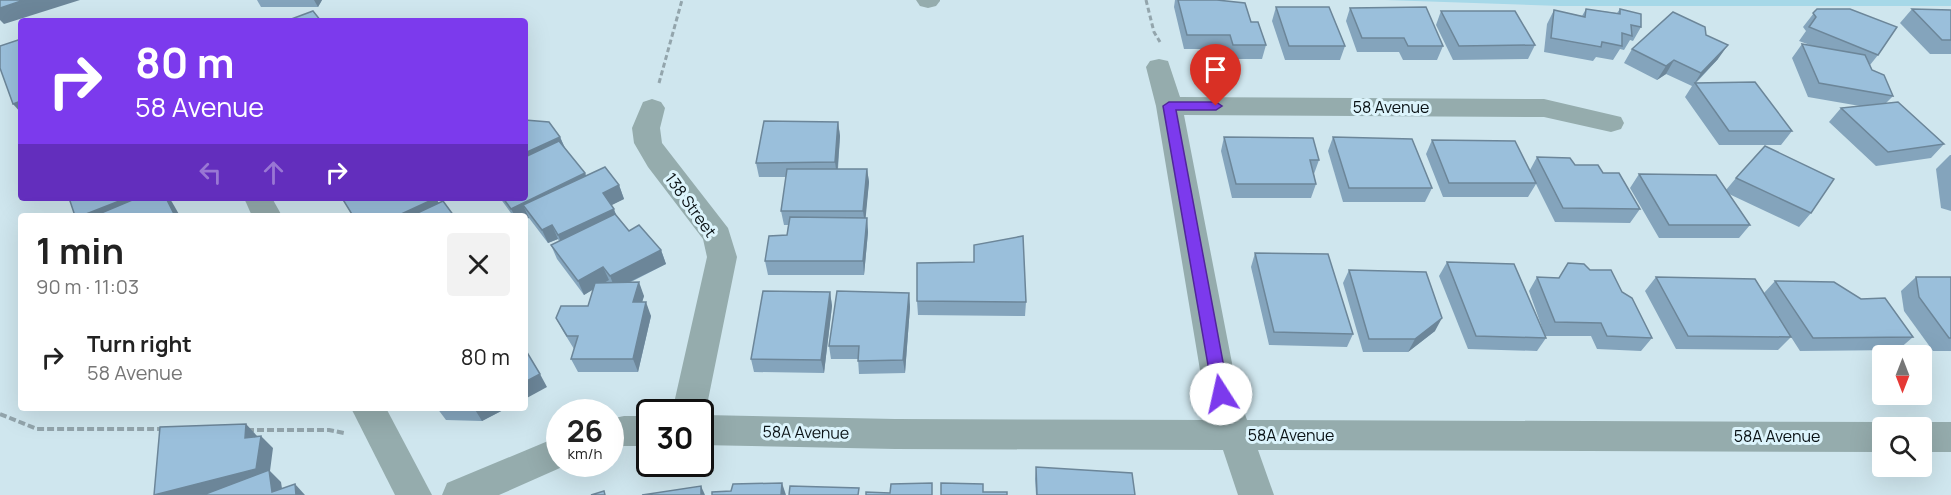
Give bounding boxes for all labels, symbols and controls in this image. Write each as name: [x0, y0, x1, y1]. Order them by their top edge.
text: 80 m: [135, 33, 235, 91]
icon: right: [36, 42, 114, 120]
pin: [1190, 44, 1241, 106]
icon: arrive: [1199, 53, 1232, 86]
text: 58 Avenue: [135, 88, 264, 125]
street label: 58 Avenue: [1353, 96, 1429, 118]
icon: left: [194, 156, 227, 189]
icon: ahead: [257, 156, 290, 189]
icon: right: [320, 156, 353, 189]
street label: 138 Street: [660, 168, 722, 242]
text: 1 min: [36, 226, 124, 275]
button: close: [447, 233, 510, 296]
text: 90 m · 11:03: [36, 273, 139, 300]
text: Turn right: [87, 329, 192, 359]
icon: right: [36, 341, 69, 374]
text: 80 m: [461, 342, 510, 372]
north arrow: [1872, 345, 1932, 405]
map controls: [1872, 345, 1932, 477]
text: 58 Avenue: [87, 359, 183, 386]
position arrow: [1189, 362, 1253, 426]
speed limit sign: 30: [636, 399, 714, 477]
text: 26: [567, 410, 603, 451]
button: search: [1872, 417, 1932, 477]
street label: 58A Avenue: [762, 420, 850, 444]
street label: 58A Avenue: [1248, 424, 1334, 446]
street label: 58A Avenue: [1734, 425, 1820, 447]
text: km/h: [568, 443, 602, 464]

